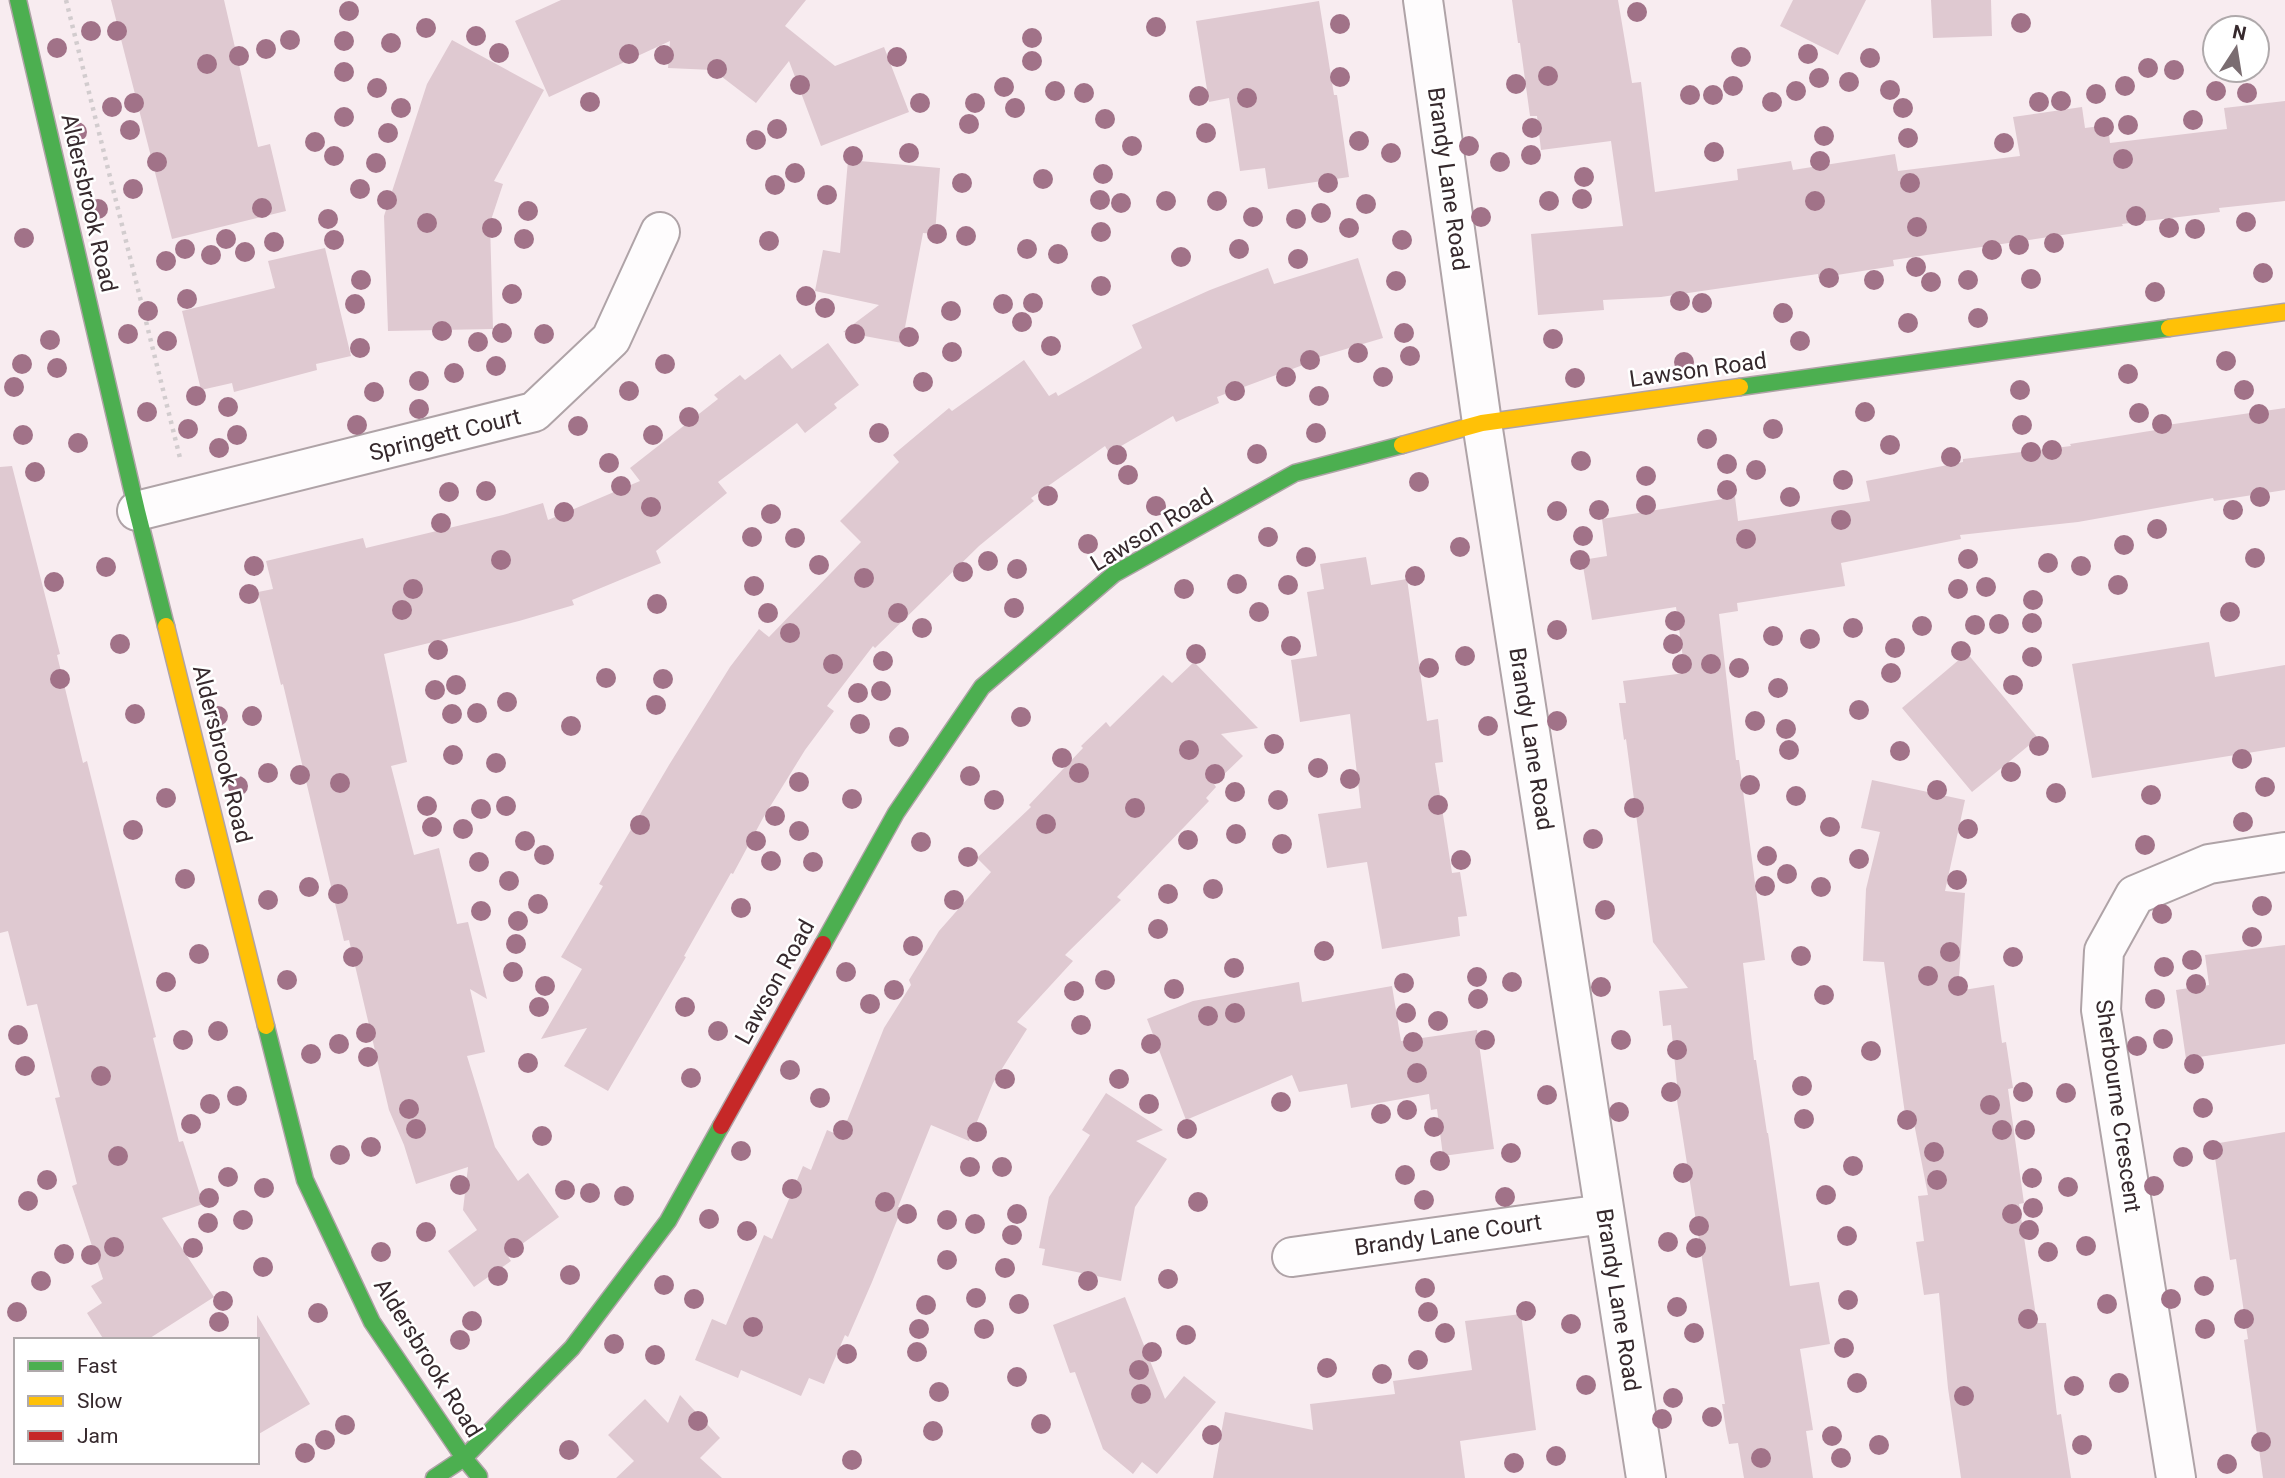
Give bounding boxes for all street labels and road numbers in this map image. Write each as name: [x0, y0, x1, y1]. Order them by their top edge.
street label: Brandy Lane Road: [1422, 86, 1474, 272]
street label: Aldersbrook Road: [55, 111, 123, 295]
street label: Lawson Road: [1628, 347, 1768, 393]
street label: Springett Court: [366, 403, 524, 467]
street label: Lawson Road: [1086, 483, 1218, 577]
street label: Brandy Lane Road: [1503, 646, 1559, 832]
street label: Aldersbrook Road: [187, 662, 257, 846]
street label: Lawson Road: [730, 915, 820, 1049]
street label: Sherbourne Crescent: [2090, 998, 2146, 1214]
street label: Brandy Lane Road: [1590, 1207, 1646, 1393]
street label: Brandy Lane Court: [1353, 1209, 1543, 1261]
street label: Aldersbrook Road: [368, 1274, 488, 1442]

